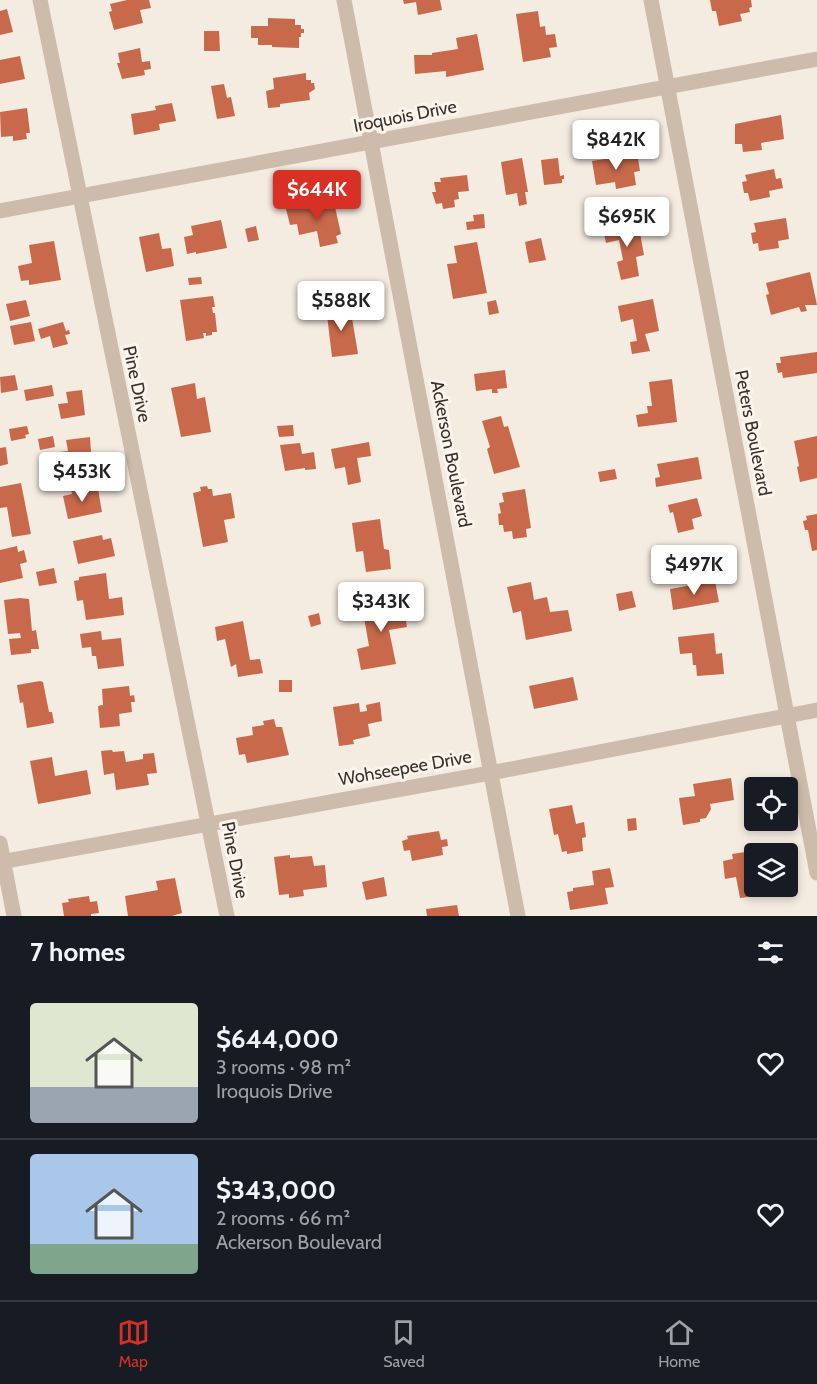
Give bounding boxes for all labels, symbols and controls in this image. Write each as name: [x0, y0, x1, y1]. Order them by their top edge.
street label: Iroquois Drive: [351, 95, 459, 137]
pin: $842K: [574, 120, 658, 171]
text: $842K: [586, 127, 646, 151]
pin: $644K: [275, 170, 359, 221]
text: $644K: [287, 177, 347, 201]
pin: $695K: [585, 197, 669, 248]
text: $695K: [598, 204, 656, 228]
pin: $588K: [299, 281, 383, 332]
text: $588K: [311, 288, 371, 312]
street label: Pine Drive: [118, 344, 156, 424]
street label: Peters Boulevard: [730, 368, 776, 498]
street label: Ackerson Boulevard: [426, 379, 476, 529]
pin: $453K: [40, 452, 124, 503]
text: $453K: [53, 459, 111, 483]
pin: $497K: [652, 545, 736, 596]
text: $497K: [665, 552, 723, 576]
pin: $343K: [339, 582, 423, 633]
text: $343K: [352, 589, 410, 613]
street label: Wohseepee Drive: [337, 745, 473, 791]
map controls: [744, 777, 798, 897]
button: locate: [744, 777, 798, 831]
street label: Pine Drive: [217, 820, 253, 900]
button: layers: [744, 843, 798, 897]
text: 7 homes: [30, 936, 125, 968]
icon: filters: [754, 936, 787, 969]
text: $644,000: [216, 1023, 339, 1055]
icon: home: [78, 1027, 150, 1099]
icon: heart: [754, 1047, 787, 1080]
text: 3 rooms · 98 m²: [216, 1055, 351, 1079]
text: Iroquois Drive: [216, 1079, 332, 1103]
text: $343,000: [216, 1174, 336, 1206]
icon: home: [78, 1178, 150, 1250]
icon: heart: [754, 1198, 787, 1231]
text: 2 rooms · 66 m²: [216, 1206, 350, 1230]
text: Ackerson Boulevard: [216, 1230, 382, 1254]
tab: Map: [117, 1316, 150, 1371]
tab: Saved: [383, 1316, 425, 1371]
tab: Home: [658, 1316, 700, 1371]

